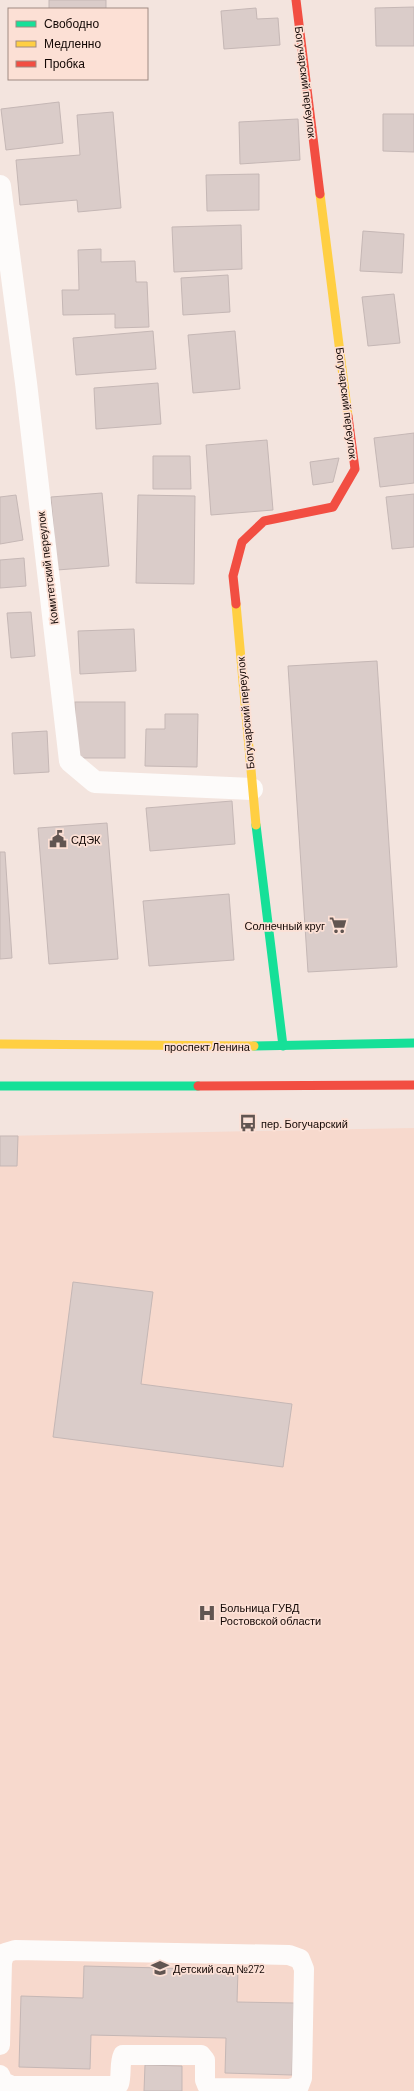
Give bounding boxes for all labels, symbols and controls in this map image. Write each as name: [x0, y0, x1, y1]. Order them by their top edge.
legend: [8, 8, 148, 80]
text: Свободно: [44, 16, 99, 31]
street label: Богучарский переулок: [293, 25, 319, 139]
text: Медленно: [44, 36, 101, 51]
text: Пробка: [44, 56, 85, 71]
street label: Богучарский переулок: [334, 346, 360, 460]
street label: Комитетский переулок: [34, 511, 60, 625]
street label: Богучарский переулок: [234, 656, 256, 770]
public building icon: СДЭК: [48, 829, 68, 849]
place label: СДЭК: [71, 833, 101, 846]
supermarket icon: Солнечный круг: [328, 915, 348, 935]
place label: Солнечный круг: [245, 919, 325, 932]
street label: проспект Ленина: [164, 1040, 251, 1053]
bus stop icon: пер. Богучарский: [238, 1113, 258, 1133]
place label: пер. Богучарский: [261, 1117, 348, 1130]
place label: Больница ГУВД Ростовской области: [220, 1601, 321, 1627]
hospital icon: Больница ГУВД Ростовской области: [197, 1603, 217, 1623]
school or university icon: Детский сад №272: [150, 1958, 170, 1978]
place label: Детский сад №272: [173, 1962, 265, 1975]

